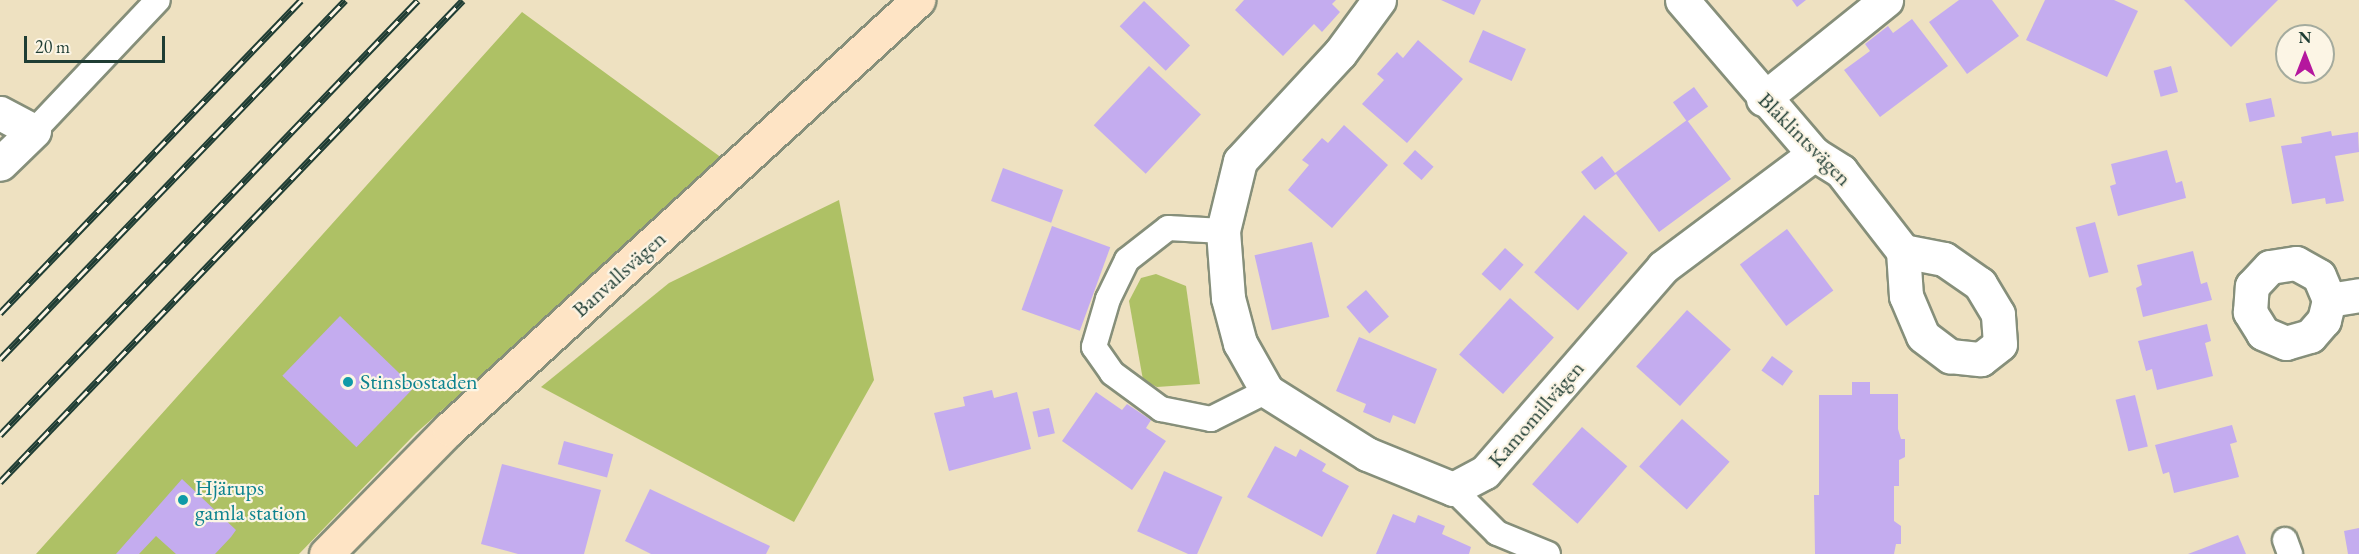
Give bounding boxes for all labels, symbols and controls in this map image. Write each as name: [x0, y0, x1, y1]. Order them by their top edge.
scale bar: [27, 24, 168, 62]
north arrow: [2275, 24, 2335, 84]
text: N: [2299, 27, 2311, 48]
text: 20 m: [35, 35, 70, 58]
street label: Blåklintsvägen: [1753, 87, 1857, 191]
street label: Banvallsvägen: [567, 225, 671, 323]
street label: Kamomillvägen: [1483, 355, 1589, 473]
place label: Stinsbostaden: [360, 369, 478, 395]
marker: Stinsbostaden: [341, 375, 355, 389]
place label: Hjärups gamla station: [195, 474, 307, 526]
marker: Hjärups gamla station: [176, 493, 190, 507]

